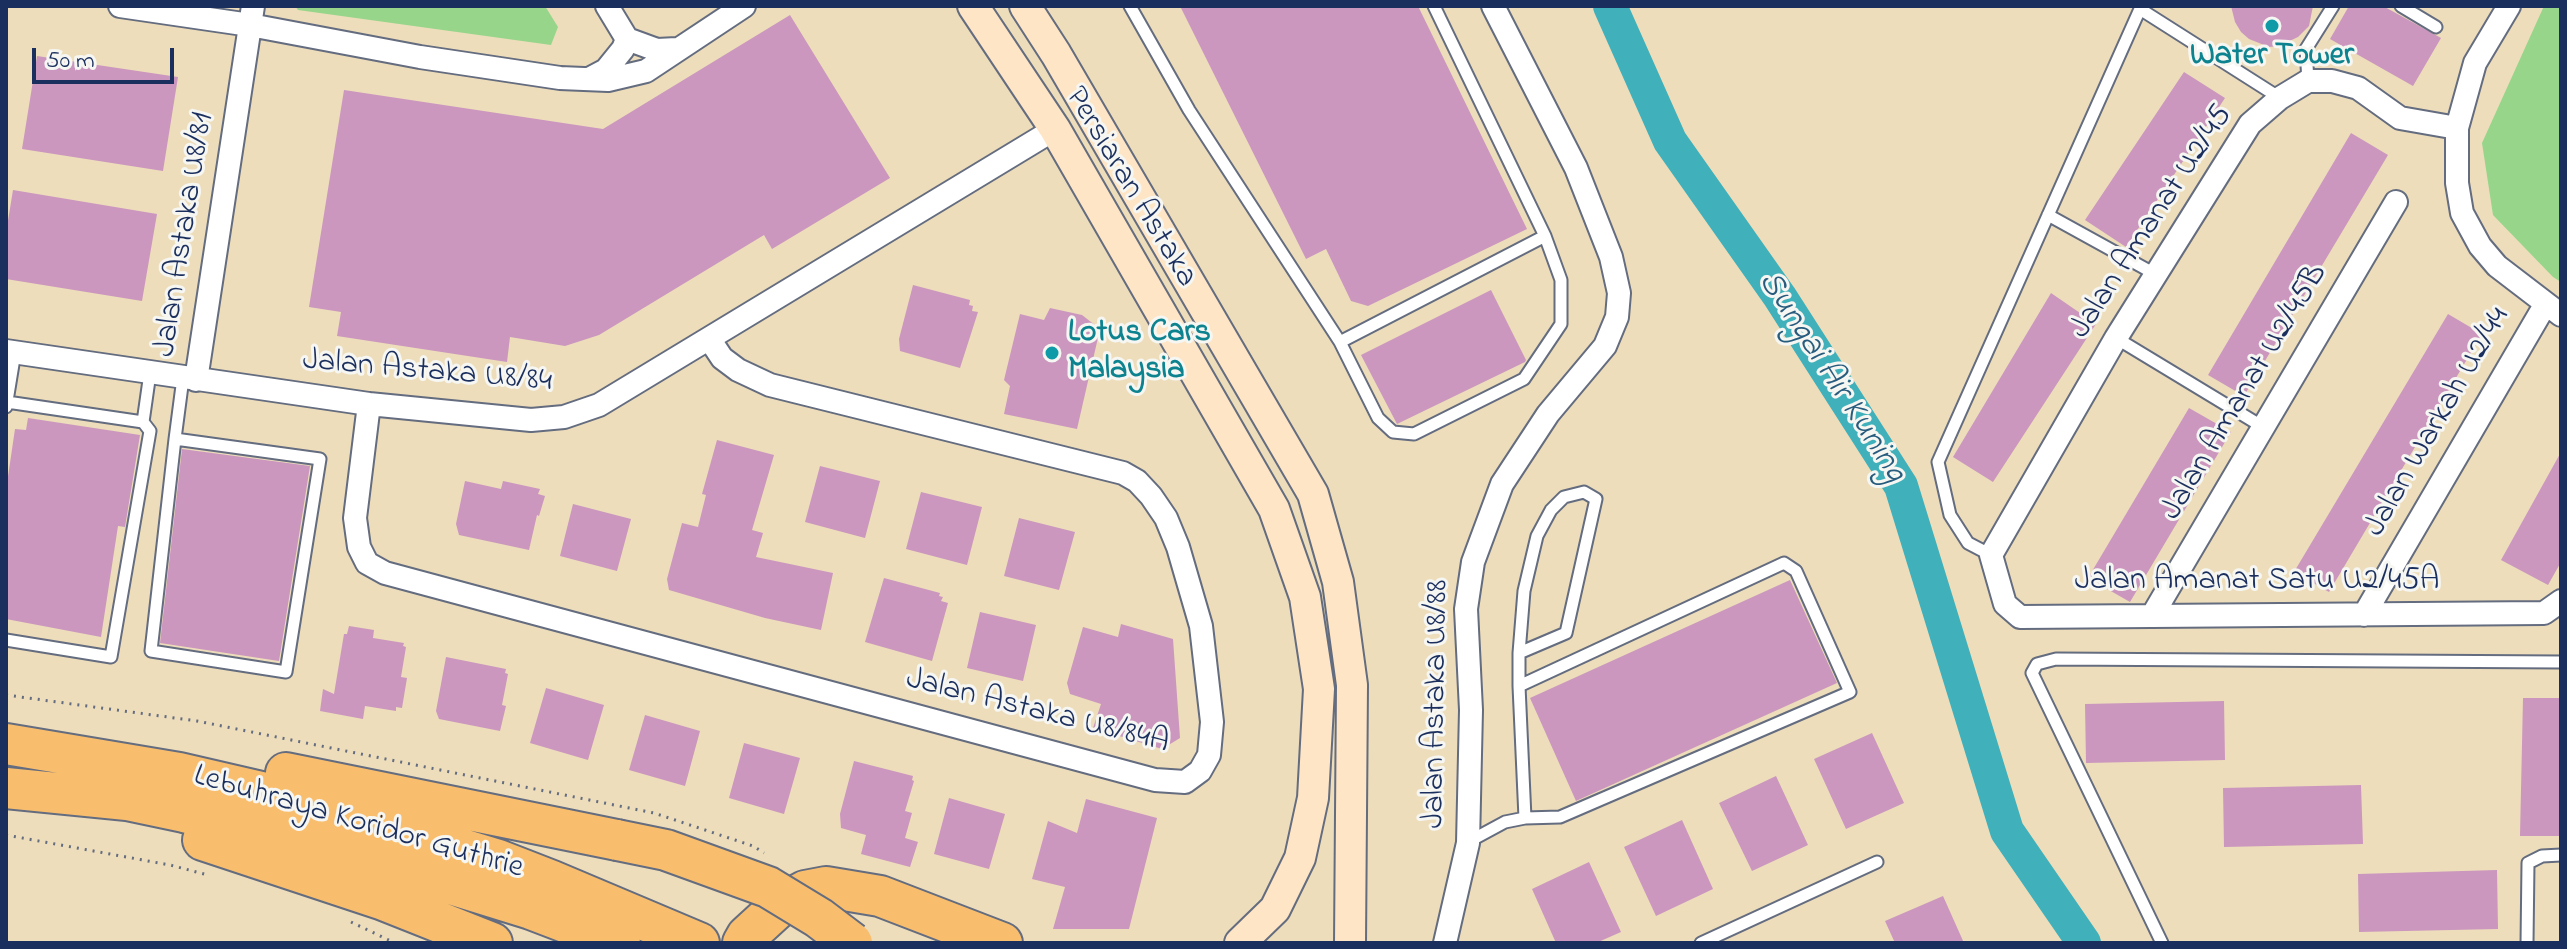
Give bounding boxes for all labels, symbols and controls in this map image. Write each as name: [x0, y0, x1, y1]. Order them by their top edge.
marker: Water Tower: [2263, 17, 2281, 35]
scale bar: [36, 32, 178, 82]
place label: Water Tower: [2190, 39, 2354, 77]
text: 50 m: [46, 44, 95, 79]
street label: Persiaran Astaka: [1054, 81, 1204, 295]
street label: Jalan Amanat U2/45: [2063, 99, 2243, 347]
street label: Jalan Astaka U8/81: [148, 110, 224, 360]
street label: Jalan Amanat U2/45B: [2154, 258, 2338, 528]
water label: Sungai Air Kuning: [1747, 265, 1913, 491]
street label: Jalan Warkah U2/44: [2358, 302, 2520, 544]
place label: Lotus Cars Malaysia: [1068, 316, 1211, 391]
street label: Jalan Astaka U8/84: [301, 343, 553, 403]
marker: Lotus Cars Malaysia: [1043, 344, 1061, 362]
street label: Jalan Amanat Satu U2/45A: [2075, 564, 2439, 602]
street label: Jalan Astaka U8/88: [1417, 579, 1459, 829]
street label: Jalan Astaka U8/84A: [902, 662, 1172, 764]
street label: Lebuhraya Koridor Guthrie: [189, 758, 527, 890]

